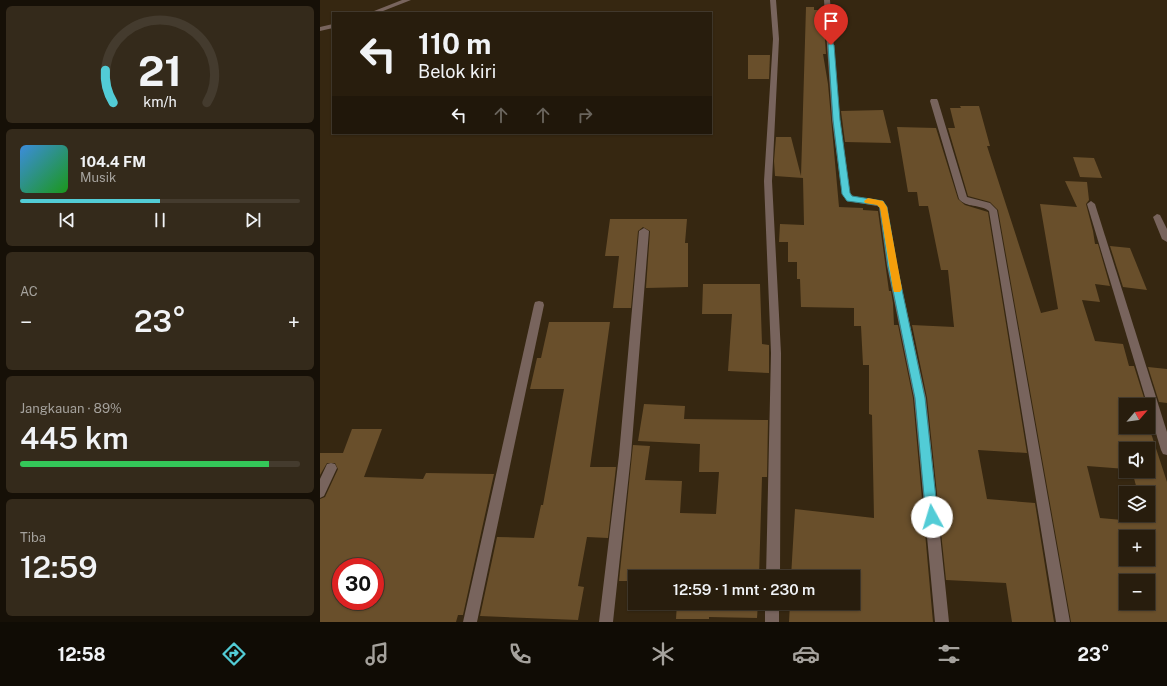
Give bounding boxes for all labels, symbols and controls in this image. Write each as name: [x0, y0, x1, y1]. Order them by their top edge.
pin: [814, 4, 848, 45]
icon: arrive: [820, 10, 842, 32]
text: 110 m: [418, 27, 491, 60]
icon: left: [352, 28, 404, 80]
text: 21: [138, 45, 182, 94]
text: Belok kiri: [418, 61, 496, 82]
text: km/h: [143, 92, 177, 109]
icon: left: [448, 104, 470, 126]
icon: ahead: [490, 104, 512, 126]
icon: ahead: [532, 104, 554, 126]
icon: right: [574, 104, 596, 126]
text: 104.4 FM: [80, 153, 146, 170]
text: Musik: [80, 170, 116, 185]
icon: previous: [56, 209, 78, 231]
icon: pause: [149, 209, 171, 231]
icon: next: [242, 209, 264, 231]
text: AC: [20, 284, 38, 299]
text: 23°: [134, 303, 186, 339]
text: −: [20, 309, 32, 335]
text: +: [288, 309, 300, 335]
north arrow: [1119, 398, 1155, 434]
map controls: [1119, 398, 1155, 610]
text: Jangkauan · 89%: [20, 401, 122, 416]
text: 445 km: [20, 420, 129, 456]
button: sound: [1119, 442, 1155, 478]
button: layers: [1119, 486, 1155, 522]
position arrow: [911, 496, 953, 538]
text: Tiba: [20, 530, 46, 545]
button: +: [1119, 530, 1155, 566]
text: 12:59: [20, 549, 98, 585]
speed limit sign: 30: [332, 558, 384, 610]
button: −: [1119, 574, 1155, 610]
text: 12:59 · 1 mnt · 230 m: [673, 581, 815, 598]
icon: directions: [220, 640, 248, 668]
icon: music: [363, 640, 391, 668]
icon: phone: [506, 640, 534, 668]
icon: climate: [649, 640, 677, 668]
icon: car: [792, 640, 820, 668]
icon: filters: [935, 640, 963, 668]
text: 12:58: [57, 644, 106, 665]
text: 23°: [1078, 644, 1109, 665]

